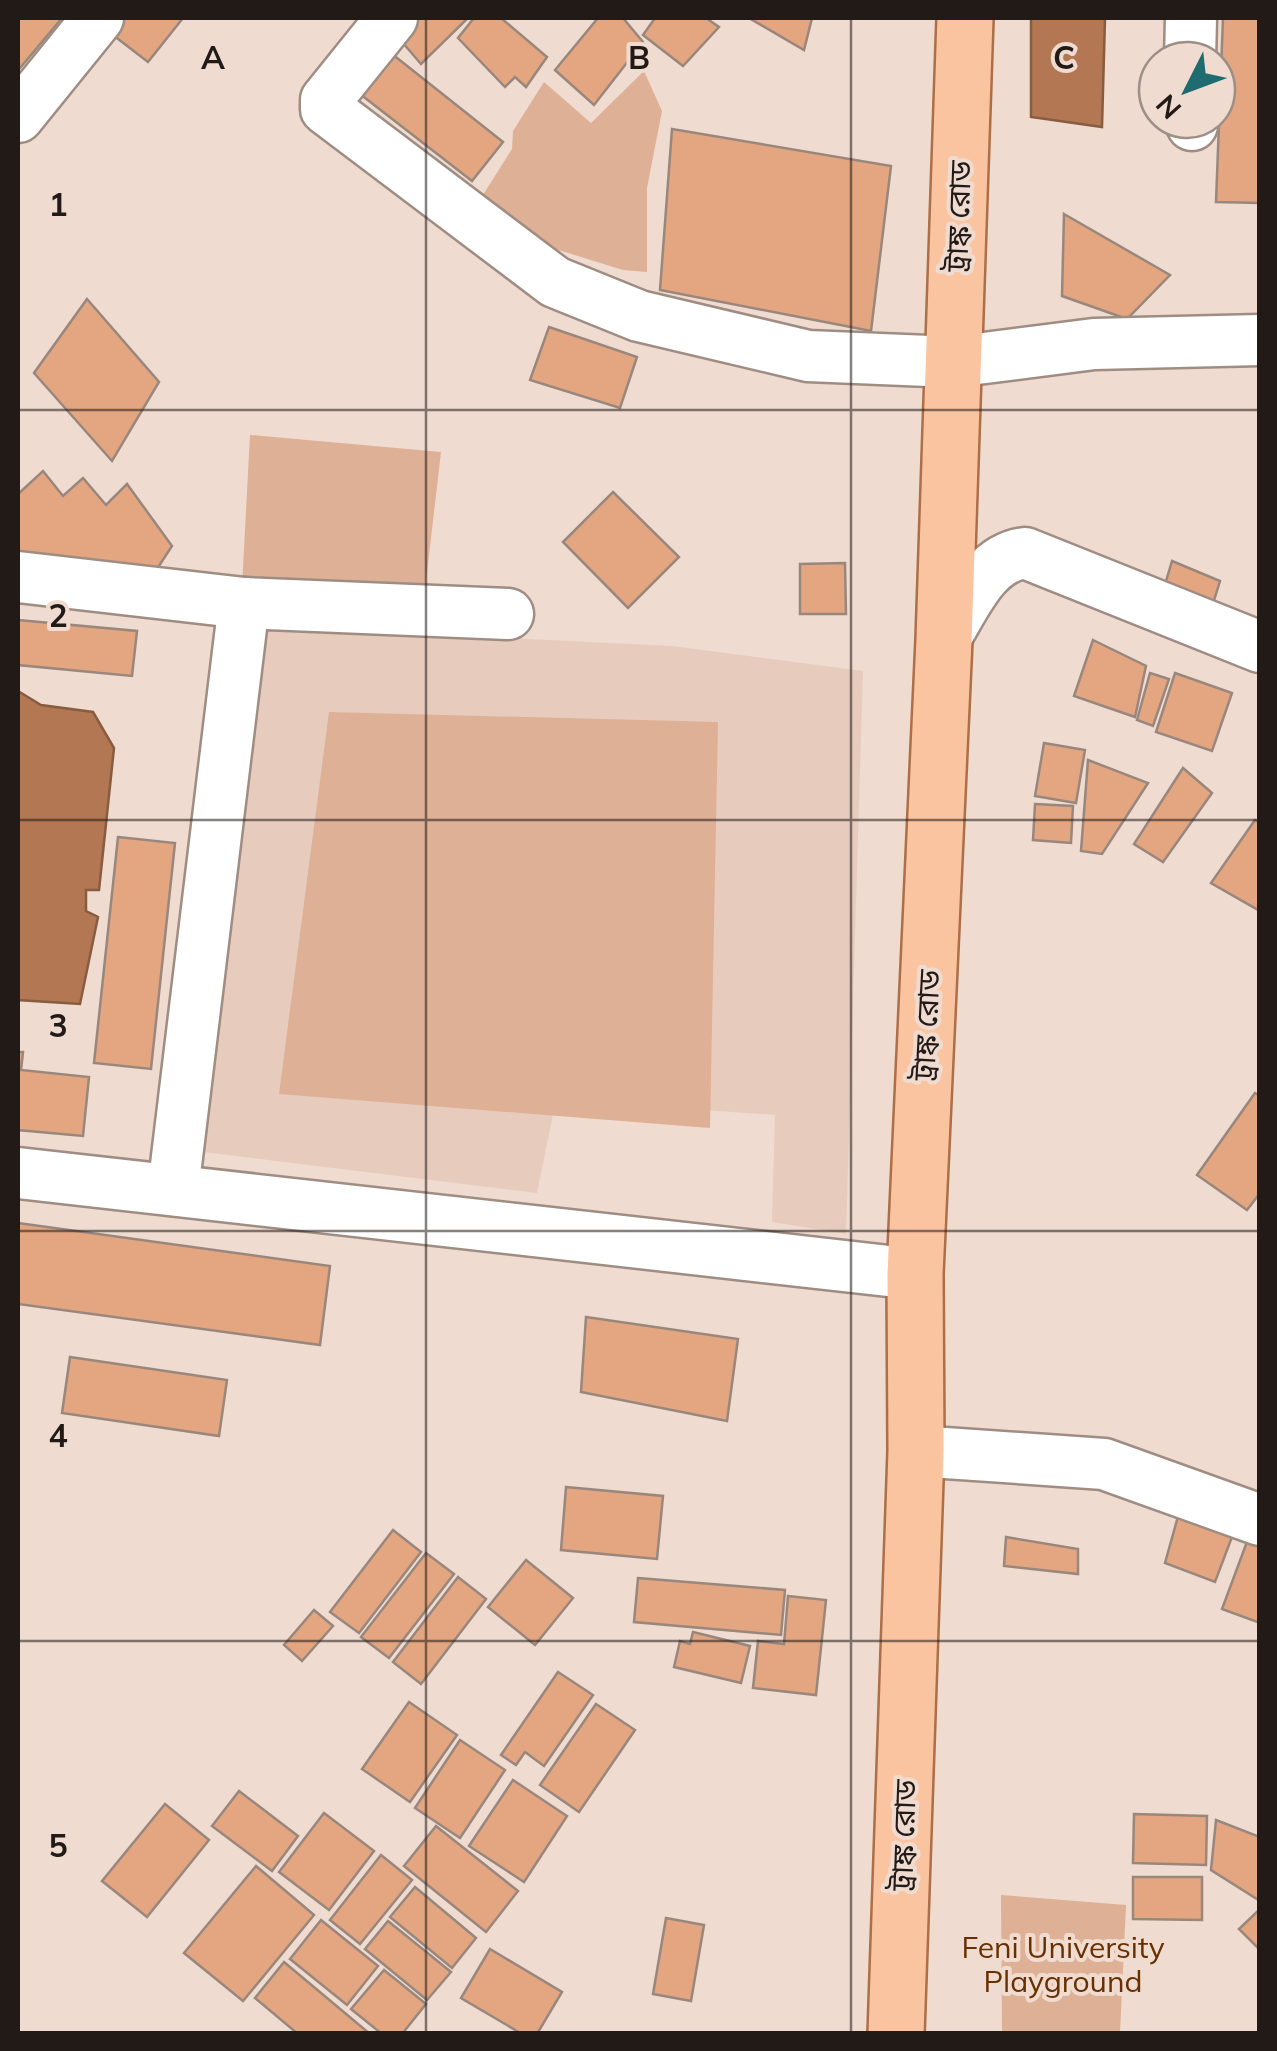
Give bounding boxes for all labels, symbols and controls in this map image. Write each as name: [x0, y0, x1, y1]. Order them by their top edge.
text: A: [201, 37, 225, 77]
text: B: [628, 37, 650, 77]
text: C: [1053, 37, 1075, 77]
north arrow: [1137, 40, 1237, 140]
text: N: [1148, 87, 1188, 127]
street label: ট্রাঙ্ক রোড: [937, 159, 979, 273]
text: 1: [48, 184, 68, 224]
text: 2: [48, 595, 68, 635]
street label: ট্রাঙ্ক রোড: [904, 968, 948, 1082]
text: 3: [48, 1005, 68, 1045]
text: 4: [48, 1415, 68, 1455]
street label: ট্রাঙ্ক রোড: [882, 1778, 924, 1892]
text: 5: [48, 1825, 68, 1865]
park label: Feni University Playground: [961, 1928, 1165, 2000]

